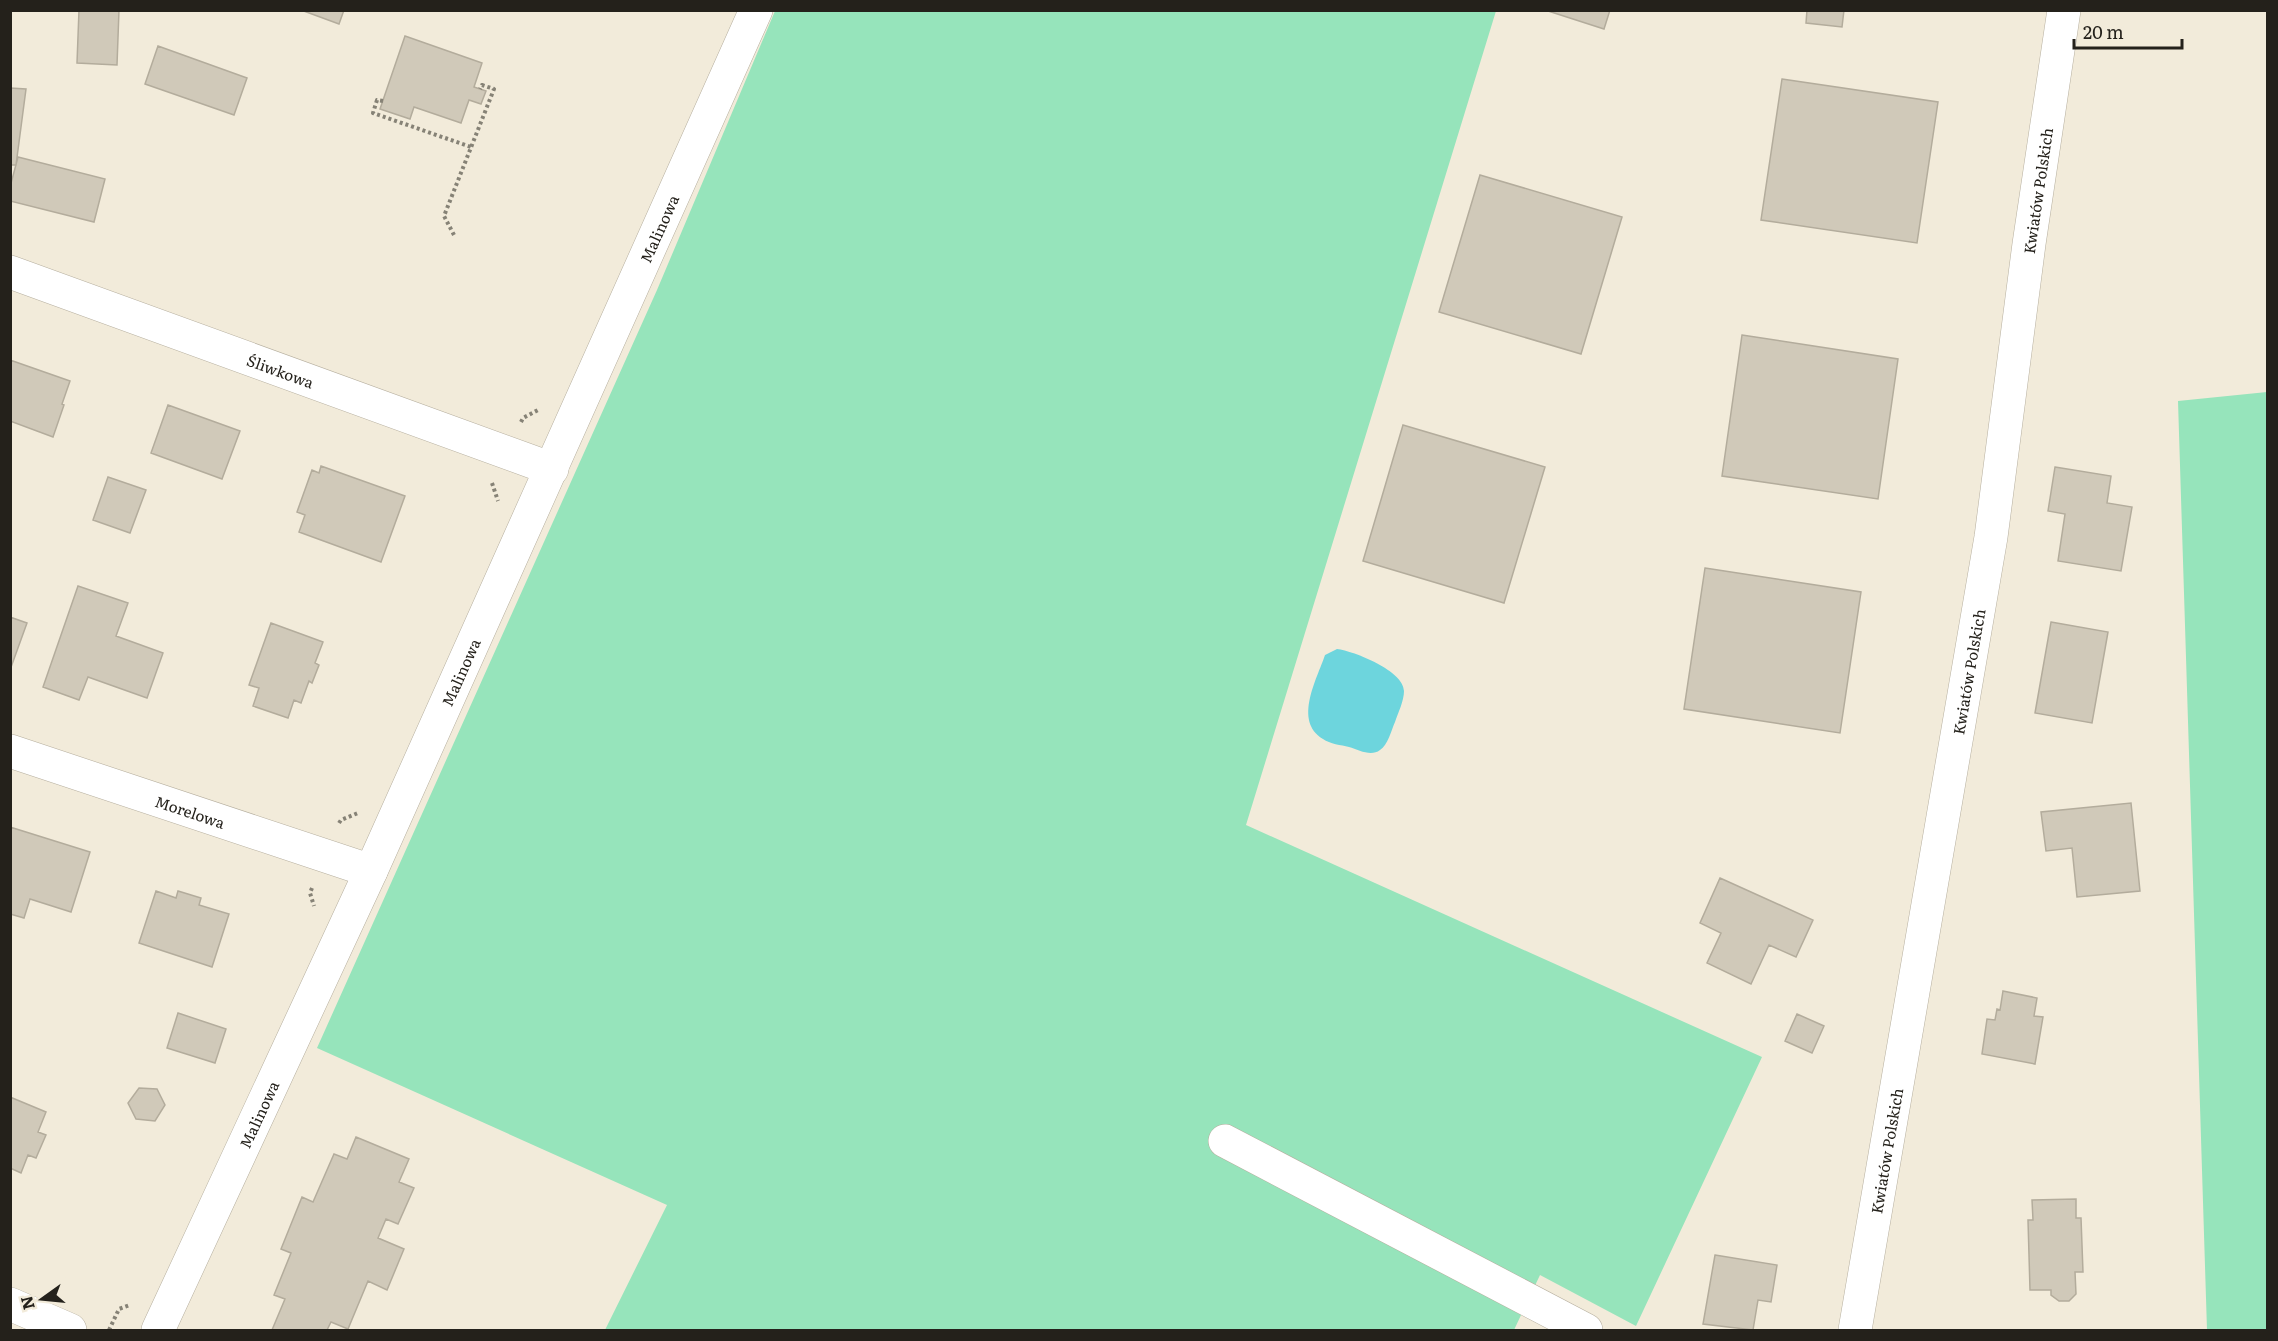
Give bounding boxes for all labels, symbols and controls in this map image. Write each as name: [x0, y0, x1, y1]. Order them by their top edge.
scale bar: [2074, 12, 2182, 50]
text: 20 m: [2083, 18, 2124, 45]
street label: Kwiatów Polskich: [2016, 126, 2058, 255]
street label: Malinowa: [633, 190, 684, 266]
street label: Śliwkowa: [244, 348, 318, 393]
street label: Kwiatów Polskich: [1946, 607, 1990, 736]
street label: Malinowa: [435, 634, 486, 710]
street label: Morelowa: [152, 789, 229, 834]
street label: Malinowa: [233, 1076, 284, 1152]
street label: Kwiatów Polskich: [1864, 1086, 1908, 1215]
north arrow: [12, 1269, 72, 1329]
text: N: [13, 1294, 40, 1313]

